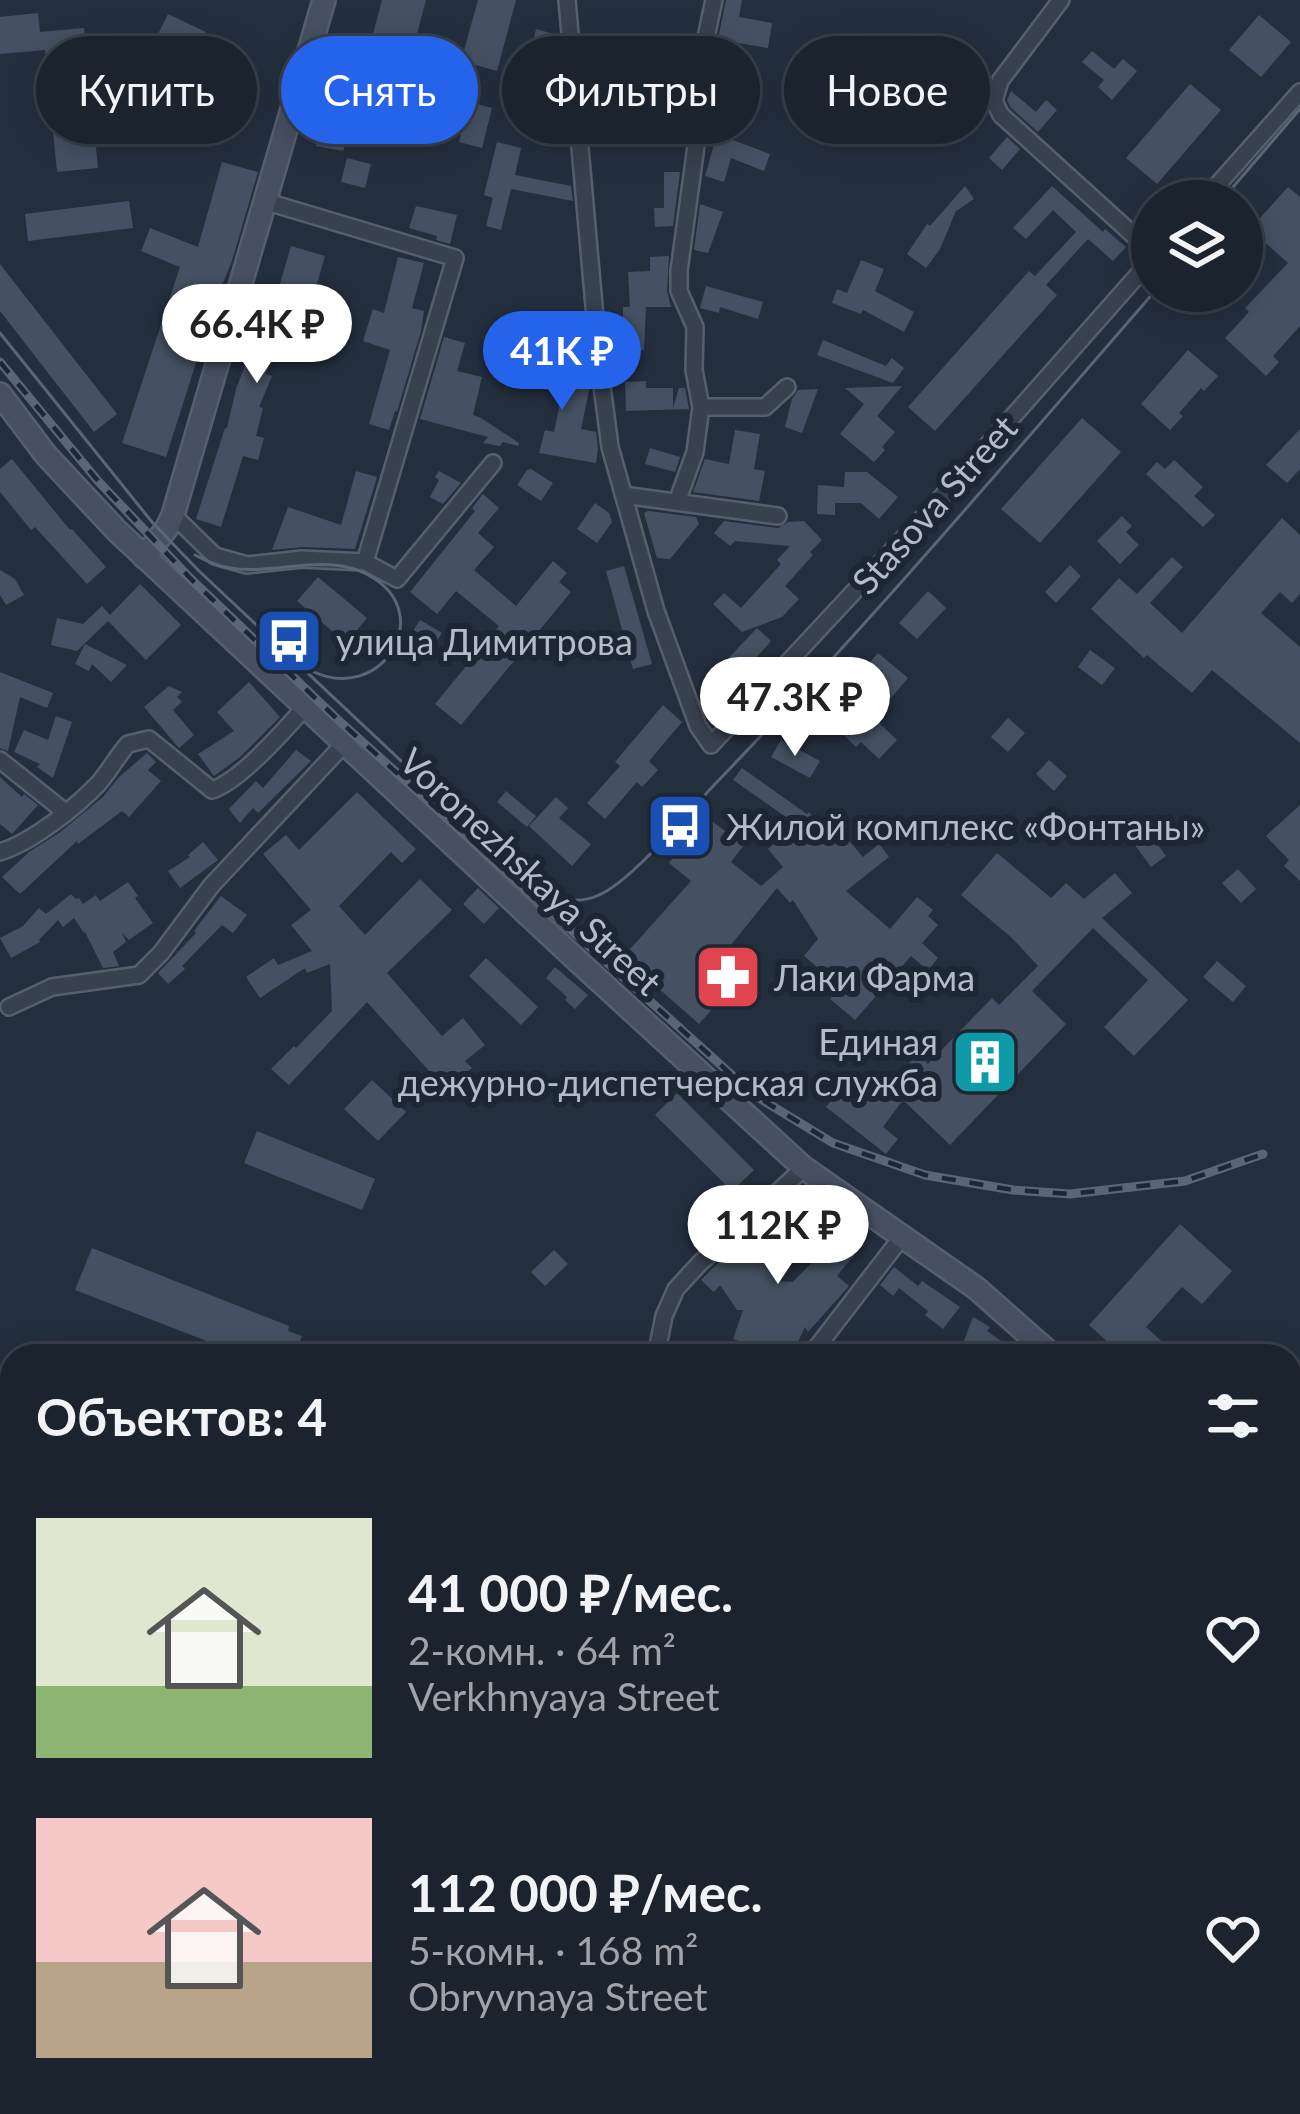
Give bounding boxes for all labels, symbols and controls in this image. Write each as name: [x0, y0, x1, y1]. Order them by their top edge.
chip: Купить: [36, 36, 257, 144]
chip: Снять: [281, 36, 478, 144]
chip: Фильтры: [502, 36, 760, 144]
chip: Новое: [784, 36, 990, 144]
map controls: [1131, 180, 1263, 312]
button: layers: [1131, 180, 1263, 312]
pin: 66.4K ₽: [146, 284, 368, 386]
text: 66.4K ₽: [189, 300, 325, 346]
pin: 41K ₽: [478, 311, 646, 413]
text: 41K ₽: [510, 327, 614, 373]
street label: Stasova Street: [842, 406, 1026, 602]
bus stop icon: улица Димитрова: [254, 606, 324, 676]
place label: улица Димитрова: [336, 619, 633, 663]
pin: 47.3K ₽: [684, 657, 906, 759]
text: 47.3K ₽: [727, 673, 863, 719]
street label: Voronezhskaya Street: [391, 738, 671, 1004]
bus stop icon: Жилой комплекс «Фонтаны»: [645, 791, 715, 861]
place label: Жилой комплекс «Фонтаны»: [726, 804, 1205, 848]
pharmacy icon: Лаки Фарма: [693, 942, 763, 1012]
place label: Лаки Фарма: [773, 955, 975, 999]
place label: Единая дежурно-диспетчерская служба: [398, 1019, 938, 1104]
building icon: Единая дежурно-диспетчерская служба: [950, 1027, 1020, 1097]
pin: 112K ₽: [680, 1185, 876, 1287]
text: 112K ₽: [715, 1201, 841, 1247]
icon: filters: [1200, 1383, 1266, 1449]
text: Объектов: 4: [36, 1386, 327, 1447]
text: 41 000 ₽/мес.: [408, 1562, 733, 1623]
icon: home: [132, 1566, 276, 1710]
icon: heart: [1200, 1605, 1266, 1671]
text: 2-комн. · 64 m²: [408, 1627, 676, 1673]
text: Verkhnyaya Street: [408, 1673, 720, 1719]
text: 112 000 ₽/мес.: [408, 1862, 763, 1923]
icon: home: [132, 1866, 276, 2010]
icon: heart: [1200, 1905, 1266, 1971]
text: 5-комн. · 168 m²: [408, 1927, 698, 1973]
text: Obryvnaya Street: [408, 1973, 708, 2019]

